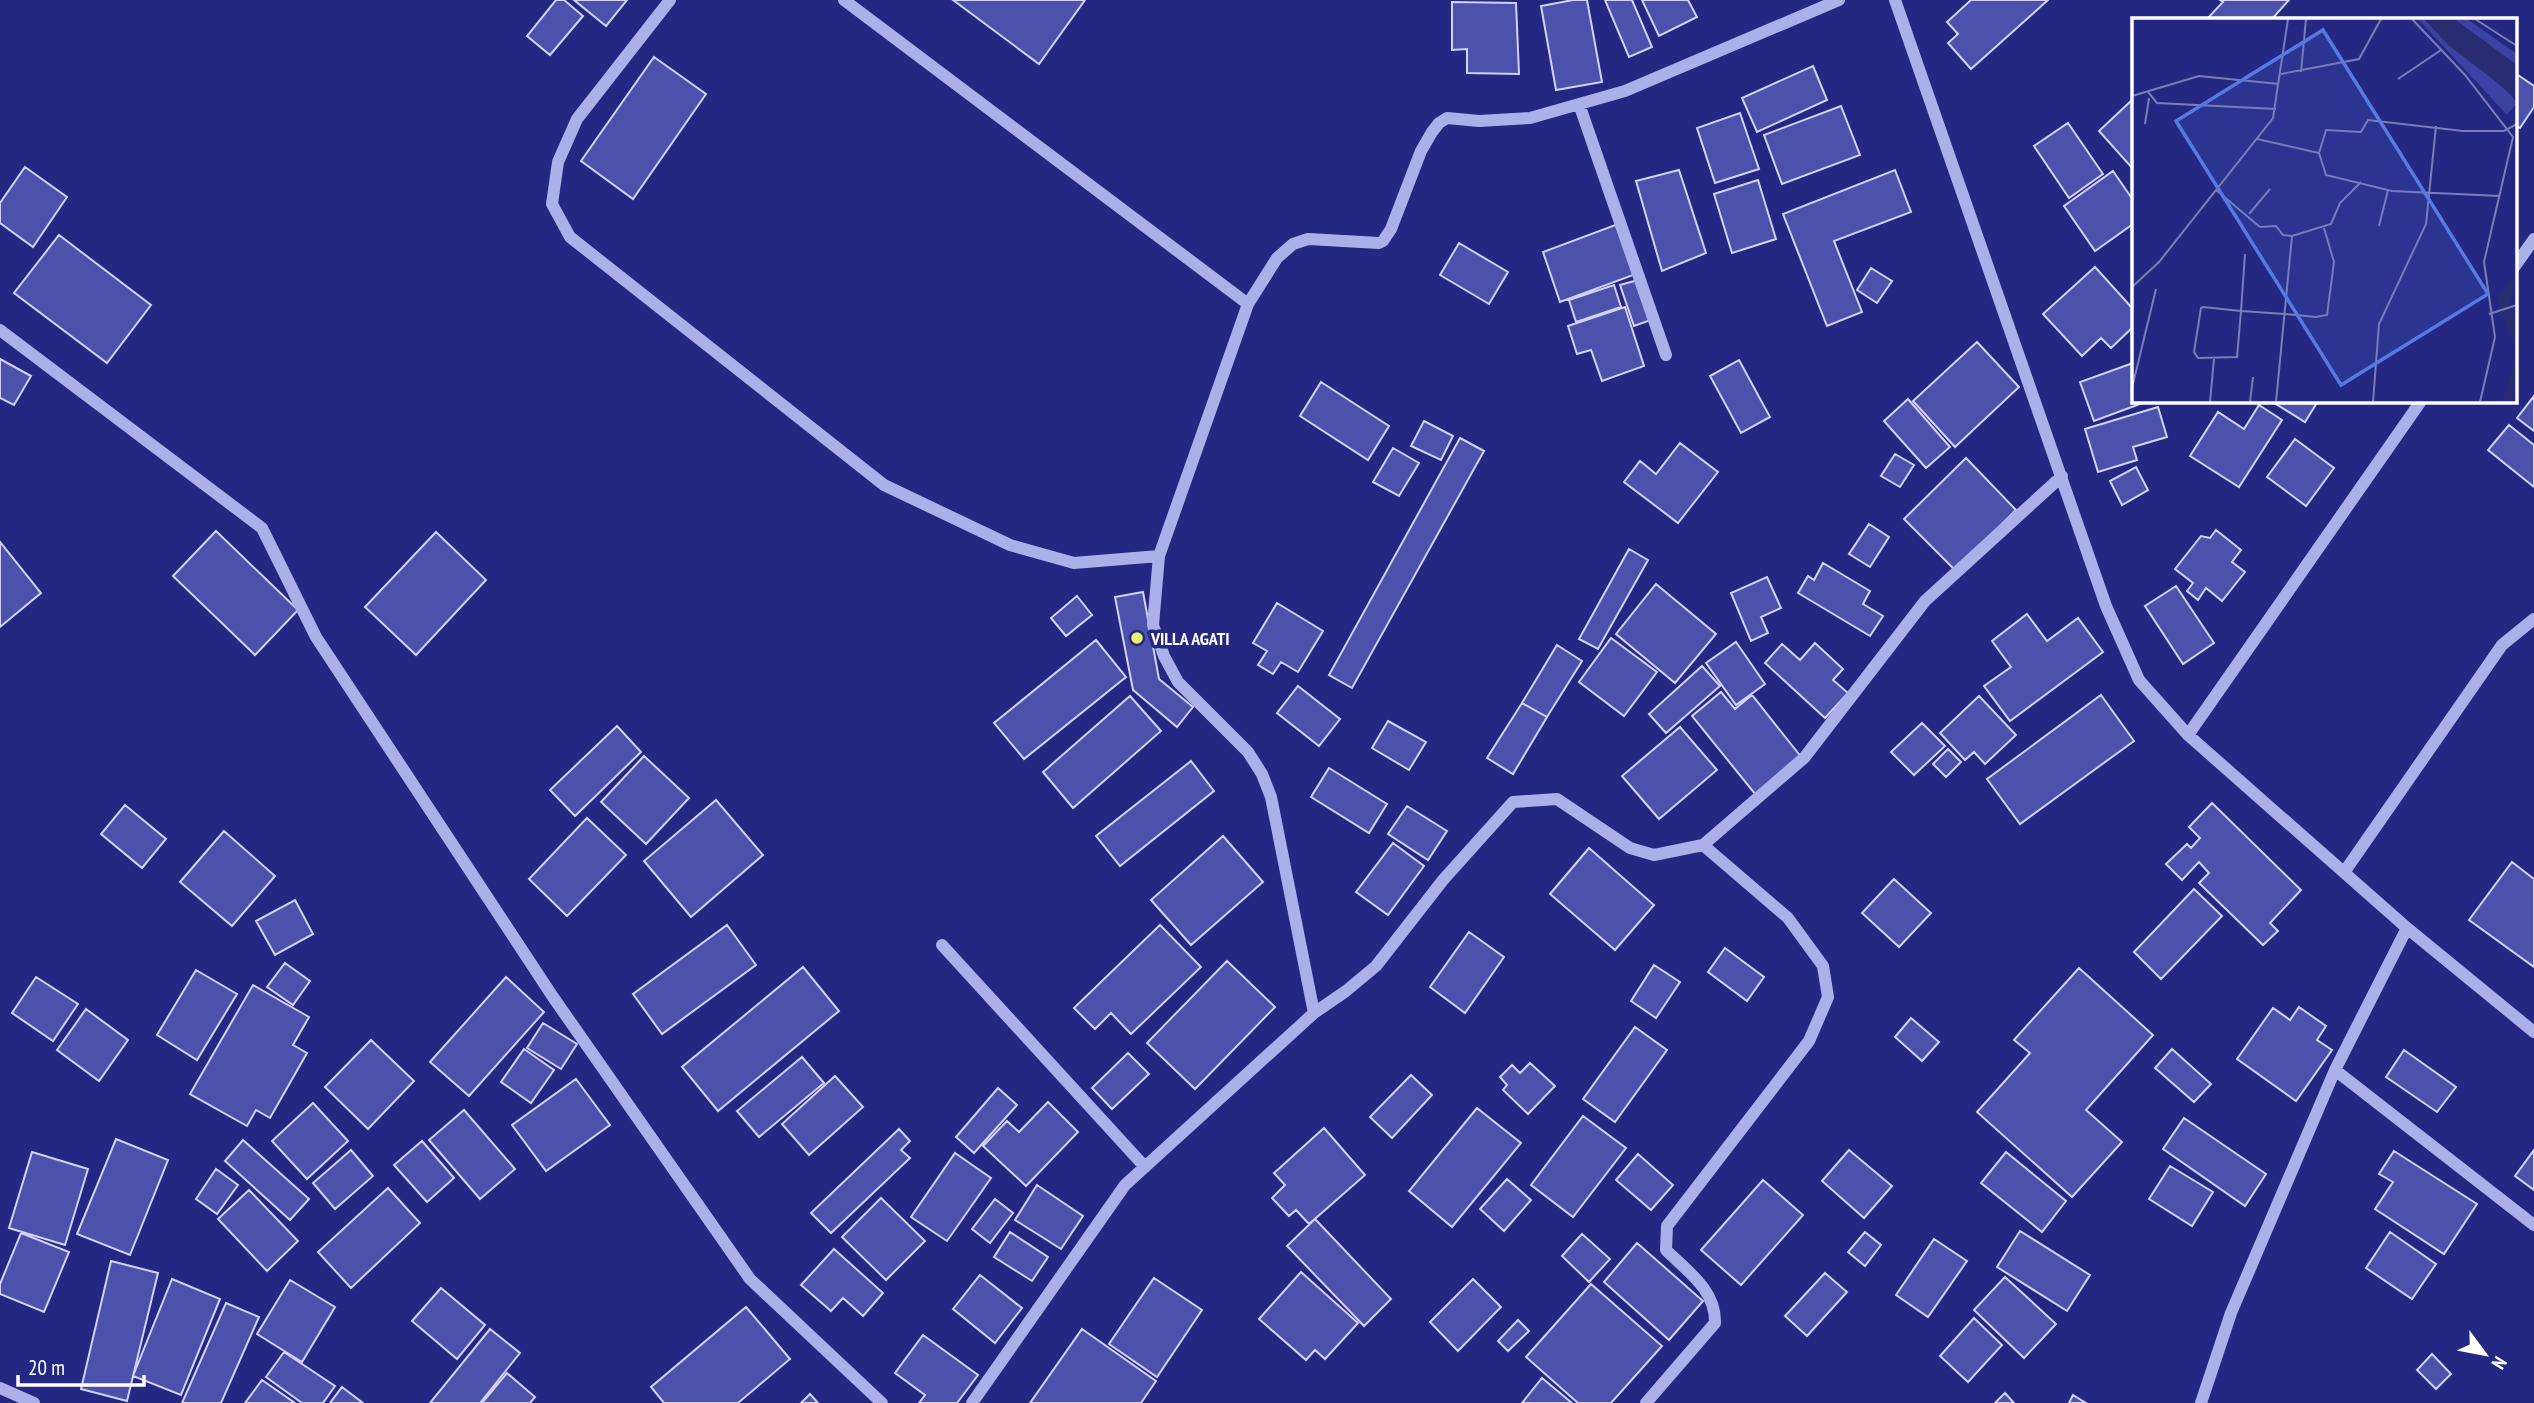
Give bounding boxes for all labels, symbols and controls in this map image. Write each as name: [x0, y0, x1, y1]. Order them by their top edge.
inset map: [2132, 18, 2516, 402]
place label: VILLA AGATI: [1150, 627, 1229, 650]
marker: VILLA AGATI: [1129, 630, 1145, 646]
north arrow: [2450, 1319, 2520, 1389]
scale bar: [18, 1344, 144, 1388]
text: N: [2487, 1352, 2512, 1374]
text: 20 m: [28, 1354, 65, 1381]

